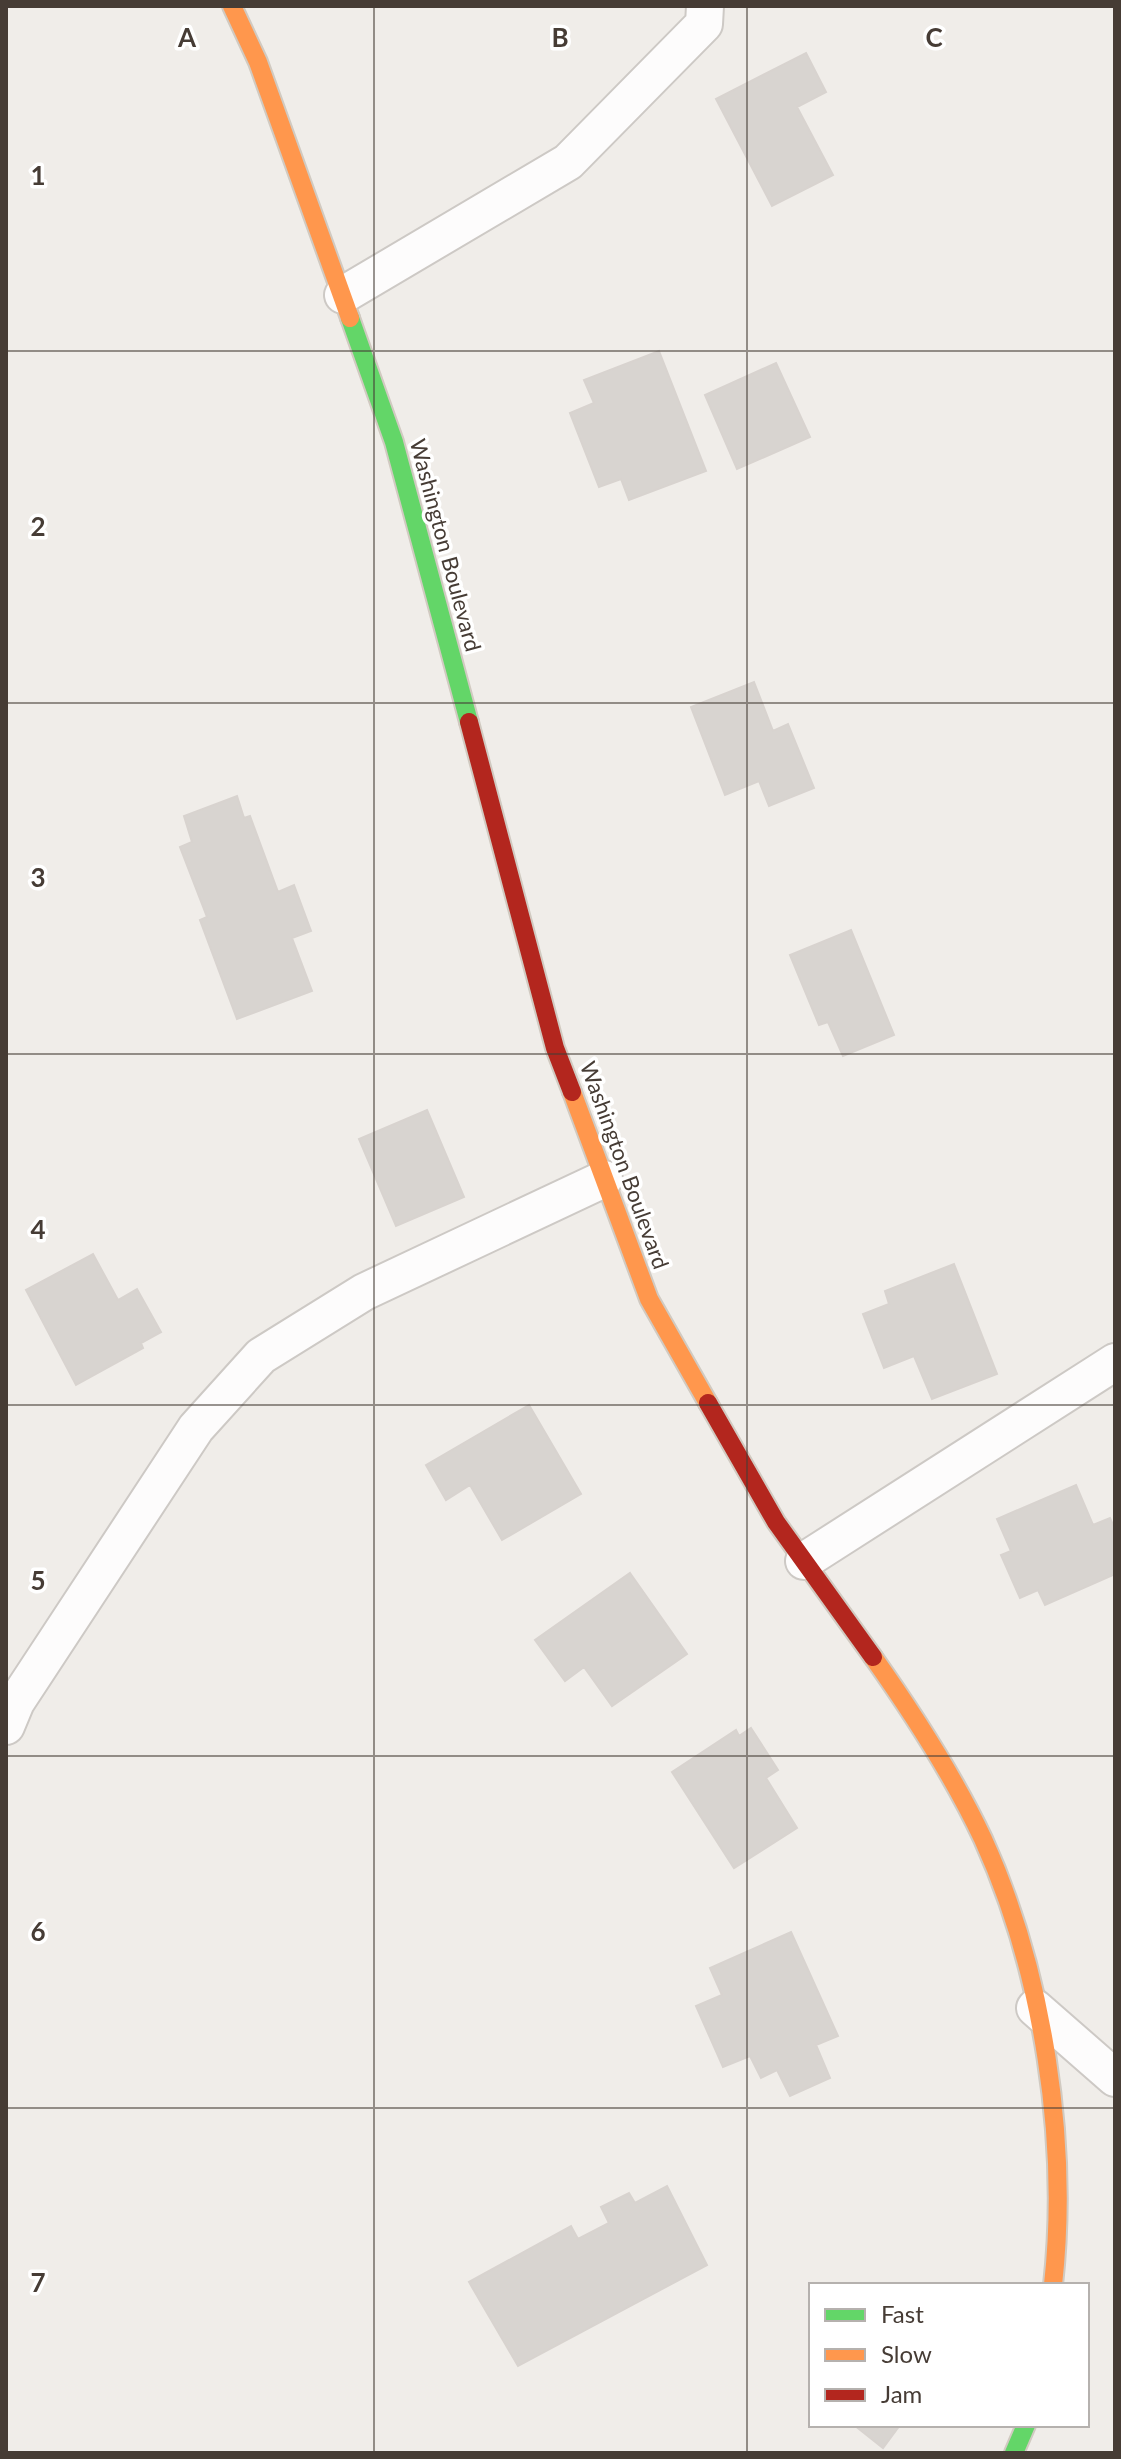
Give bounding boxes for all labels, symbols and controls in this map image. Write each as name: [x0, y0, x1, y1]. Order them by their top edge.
text: A: [177, 21, 197, 53]
text: B: [551, 21, 569, 53]
text: C: [925, 21, 943, 53]
text: 1: [30, 159, 46, 191]
street label: Washington Boulevard: [405, 436, 487, 654]
text: 2: [30, 510, 46, 542]
text: 3: [30, 861, 46, 893]
street label: Washington Boulevard: [575, 1058, 675, 1272]
text: 4: [30, 1213, 46, 1245]
text: 5: [30, 1564, 46, 1596]
text: 6: [30, 1915, 46, 1947]
text: 7: [30, 2266, 46, 2298]
legend: [809, 2283, 1089, 2427]
text: Fast: [881, 2299, 924, 2328]
text: Slow: [881, 2339, 932, 2368]
text: Jam: [881, 2379, 922, 2408]

